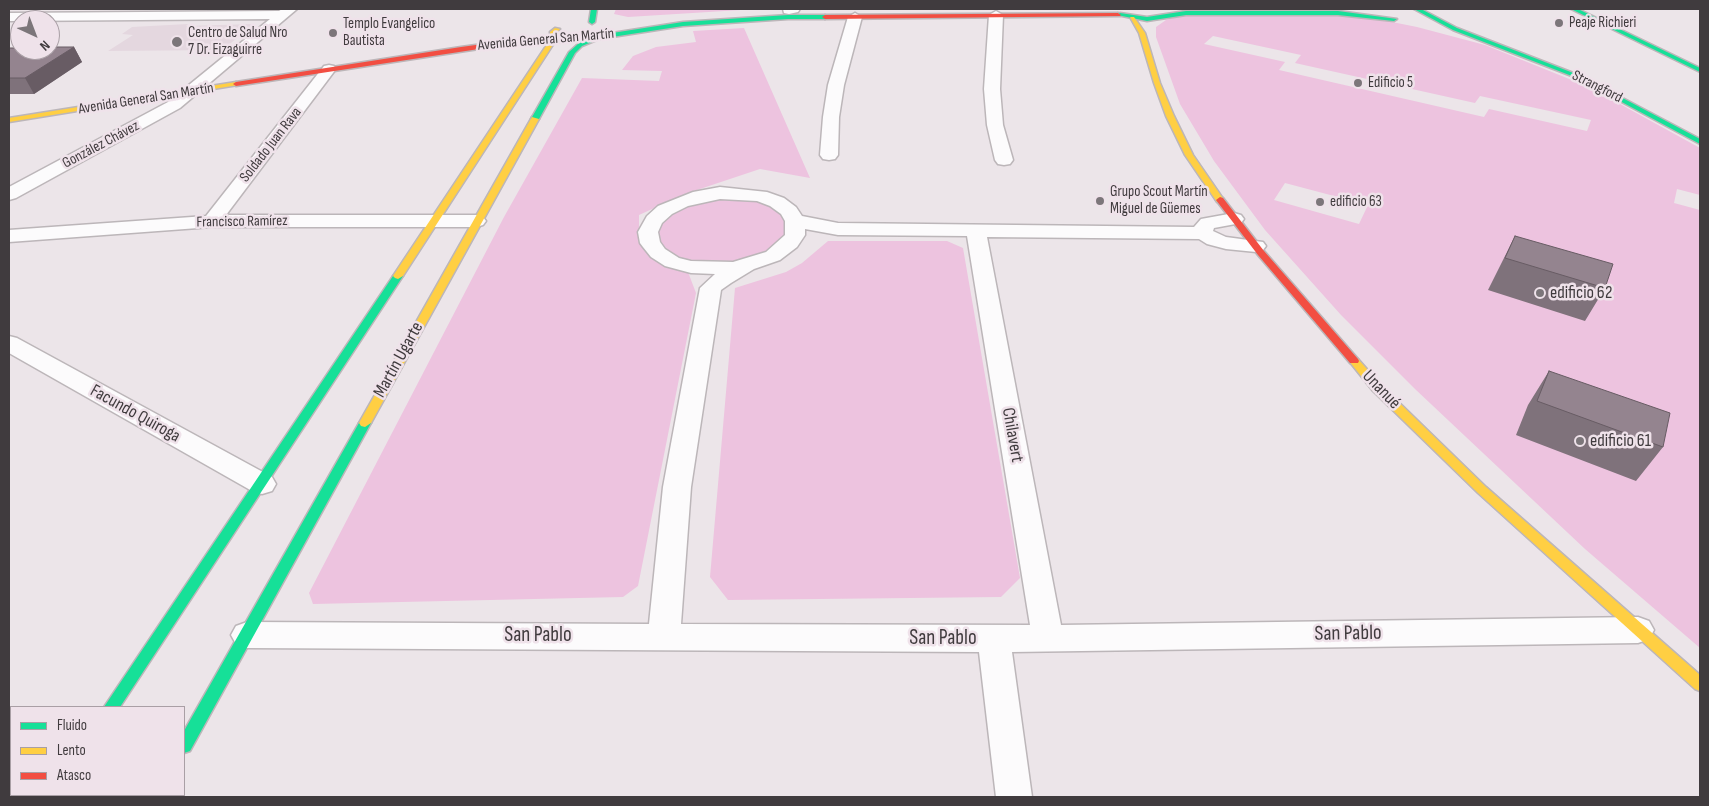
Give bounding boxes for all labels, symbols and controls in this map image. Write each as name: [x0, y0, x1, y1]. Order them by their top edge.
north arrow: [10, 10, 60, 60]
place label: Peaje Richieri: [1569, 14, 1636, 32]
place label: Templo Evangelico Bautista: [343, 15, 435, 50]
marker: Peaje Richieri: [1553, 17, 1565, 29]
place label: Centro de Salud Nro 7 Dr. Eizaguirre: [188, 24, 287, 59]
street label: Avenida General San Martín: [477, 25, 615, 55]
marker: Templo Evangelico Bautista: [327, 27, 339, 39]
marker: Centro de Salud Nro 7 Dr. Eizaguirre: [170, 35, 184, 49]
text: N: [36, 37, 53, 54]
street label: Strangford: [1569, 67, 1625, 107]
place label: Edificio 5: [1368, 74, 1413, 92]
marker: Edificio 5: [1352, 77, 1364, 89]
street label: Avenida General San Martín: [77, 79, 215, 119]
street label: Soldado Juan Rava: [236, 104, 306, 186]
street label: González Chávez: [60, 117, 142, 173]
place label: Grupo Scout Martín Miguel de Güemes: [1110, 183, 1208, 218]
place label: edificio 63: [1330, 193, 1382, 211]
marker: Grupo Scout Martín Miguel de Güemes: [1094, 195, 1106, 207]
marker: edificio 63: [1314, 196, 1326, 208]
street label: Francisco Ramírez: [196, 212, 288, 232]
place label: edificio 62: [1550, 282, 1612, 304]
marker: edificio 62: [1534, 287, 1546, 299]
street label: Martín Ugarte: [369, 318, 429, 402]
street label: Unanué: [1357, 366, 1405, 414]
street label: Facundo Quiroga: [86, 380, 184, 448]
street label: Chilavert: [997, 406, 1027, 464]
place label: edificio 61: [1590, 430, 1651, 452]
marker: edificio 61: [1574, 435, 1586, 447]
street label: San Pablo: [1314, 621, 1382, 647]
street label: San Pablo: [504, 623, 572, 649]
street label: San Pablo: [909, 626, 977, 652]
legend: [10, 706, 185, 796]
text: Fluido: [57, 716, 87, 735]
text: Lento: [57, 741, 86, 760]
text: Atasco: [57, 766, 91, 785]

